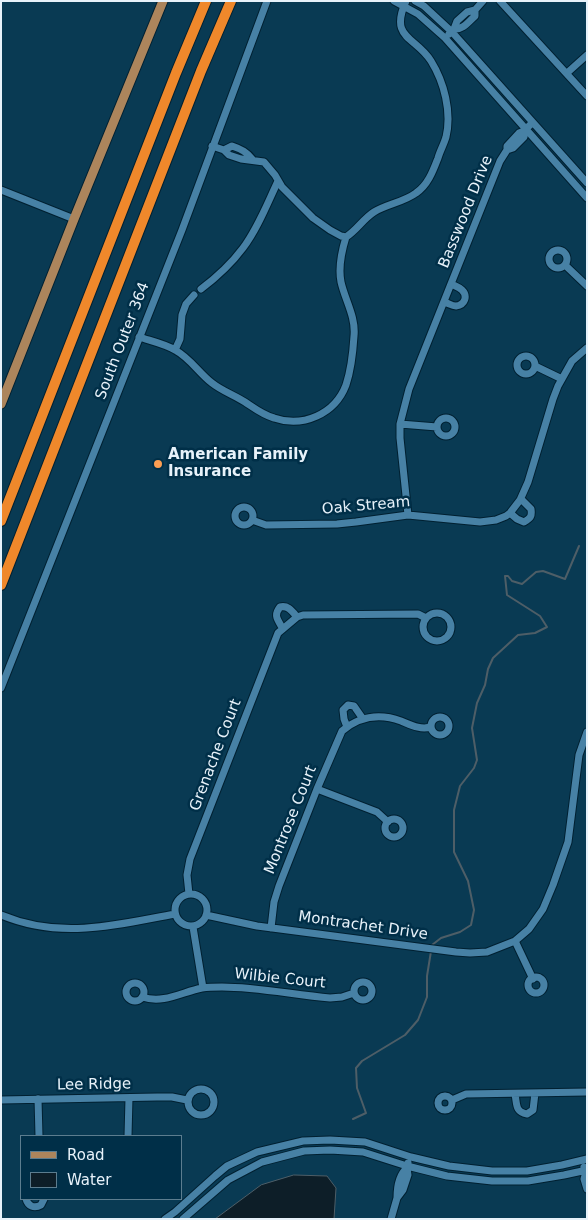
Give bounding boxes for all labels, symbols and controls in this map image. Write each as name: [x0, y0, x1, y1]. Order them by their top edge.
street label: Basswood Drive: [435, 153, 497, 271]
street label: South Outer 364: [92, 280, 154, 402]
place label: American Family Insurance: [168, 446, 308, 481]
marker: American Family Insurance: [152, 458, 164, 470]
street label: Oak Stream: [321, 493, 411, 519]
street label: Grenache Court: [186, 697, 246, 813]
street label: Montrose Court: [261, 763, 321, 877]
street label: Montrachet Drive: [297, 908, 429, 944]
street label: Wilbie Court: [233, 965, 327, 993]
street label: Lee Ridge: [57, 1075, 131, 1095]
legend: [20, 1135, 182, 1200]
text: Road: [67, 1146, 105, 1164]
text: Water: [67, 1171, 111, 1189]

